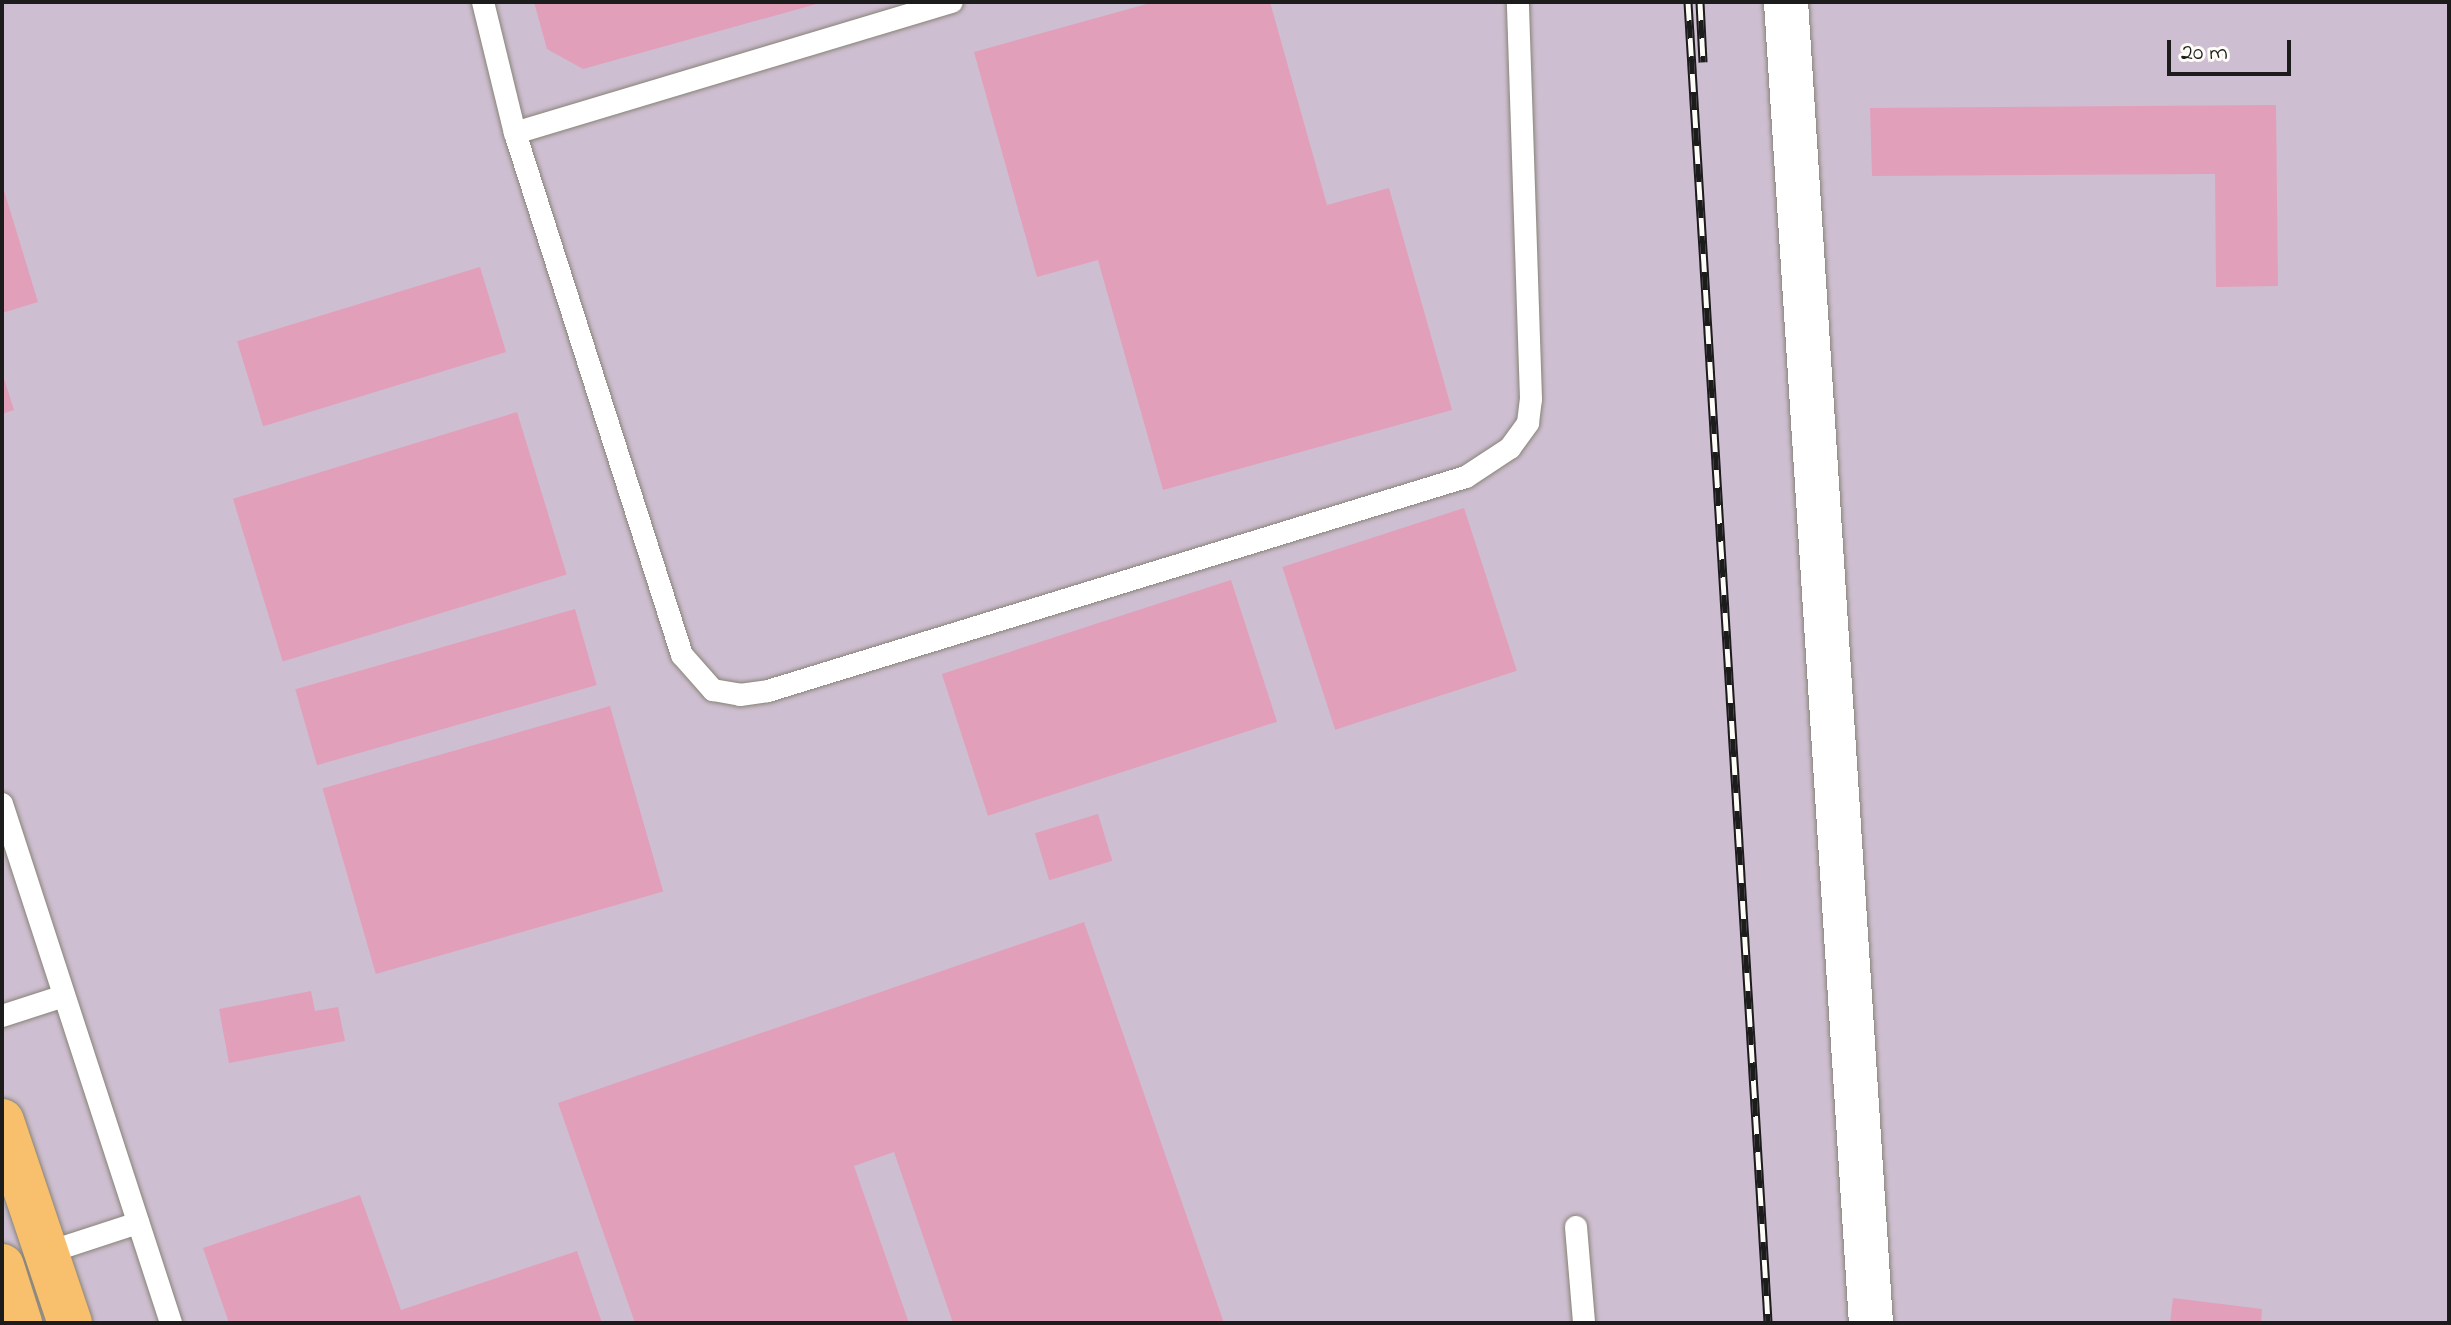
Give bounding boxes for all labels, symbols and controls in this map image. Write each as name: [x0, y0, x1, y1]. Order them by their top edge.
scale bar: [2171, 24, 2295, 74]
text: 20 m: [2181, 36, 2228, 71]

